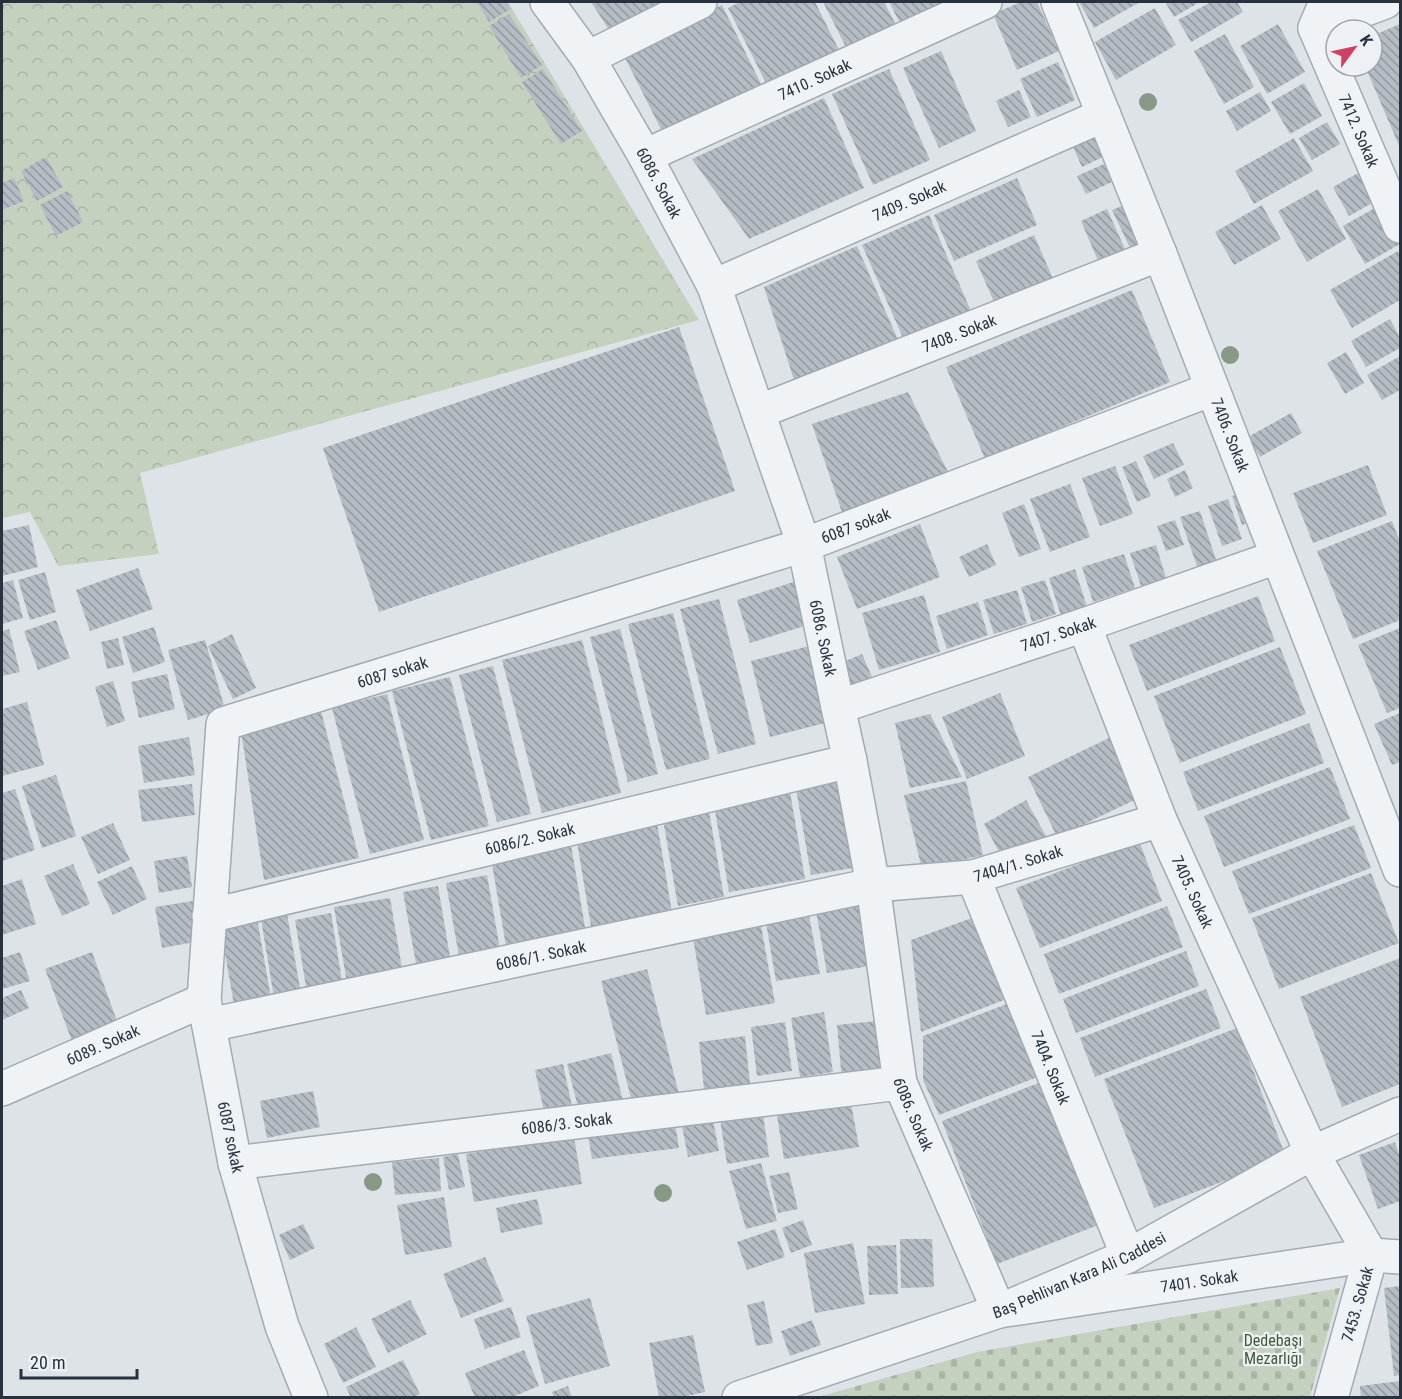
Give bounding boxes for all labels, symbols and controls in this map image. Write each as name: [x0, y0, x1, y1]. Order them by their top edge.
north arrow: [1324, 18, 1384, 78]
text: K: [1356, 31, 1377, 49]
street label: 7410. Sokak: [775, 55, 855, 104]
street label: 7412. Sokak: [1335, 91, 1383, 171]
street label: 6086. Sokak: [632, 144, 686, 223]
street label: 7409. Sokak: [870, 176, 949, 225]
street label: 7408. Sokak: [919, 310, 1000, 357]
street label: 7406. Sokak: [1207, 395, 1253, 476]
street label: 6087 sokak: [818, 504, 894, 548]
street label: 6086. Sokak: [806, 598, 840, 679]
street label: 7407. Sokak: [1018, 612, 1099, 655]
street label: 6087 sokak: [355, 652, 431, 692]
street label: 6086/2. Sokak: [483, 819, 577, 859]
street label: 7404/1. Sokak: [972, 841, 1066, 886]
street label: 7405. Sokak: [1167, 852, 1217, 932]
street label: 6086/1. Sokak: [494, 937, 588, 974]
street label: 6089. Sokak: [63, 1020, 143, 1070]
street label: 7404. Sokak: [1027, 1028, 1074, 1108]
street label: 6086. Sokak: [889, 1077, 938, 1155]
street label: 6087 sokak: [214, 1100, 248, 1175]
street label: 6086/3. Sokak: [520, 1109, 614, 1139]
street label: Baş Pehlivan Kara Ali Caddesi: [990, 1228, 1169, 1322]
street label: 7453. Sokak: [1338, 1263, 1378, 1344]
street label: 7401. Sokak: [1159, 1266, 1240, 1297]
park label: Dedebaşı Mezarlığı: [1244, 1331, 1302, 1368]
scale bar: [21, 1342, 136, 1380]
text: 20 m: [30, 1352, 65, 1373]

